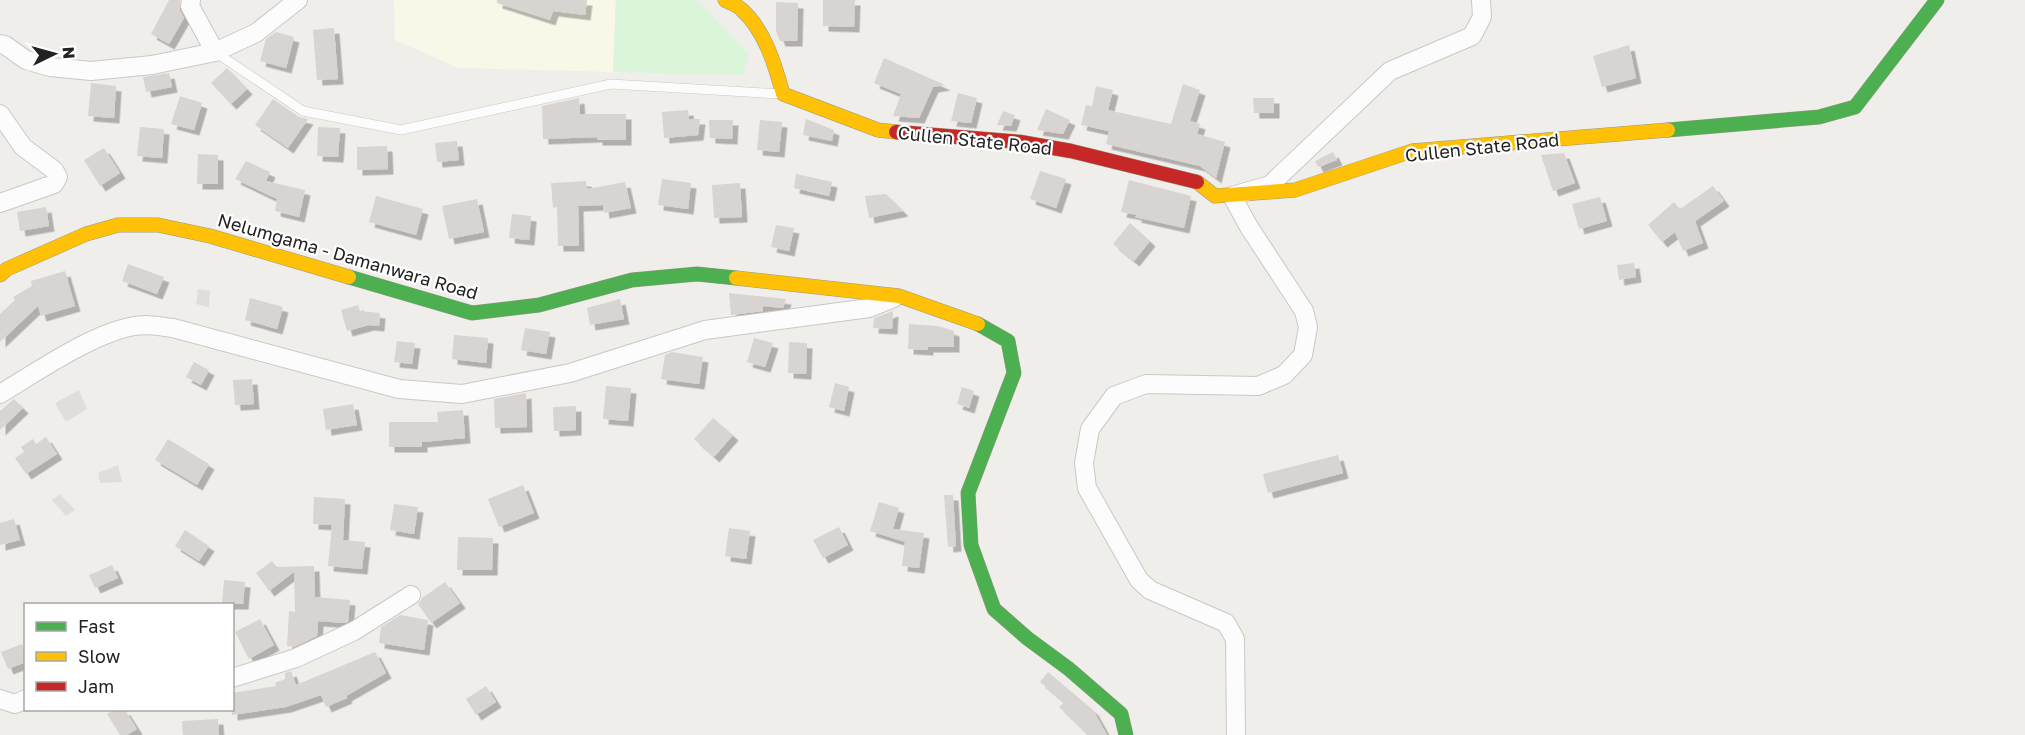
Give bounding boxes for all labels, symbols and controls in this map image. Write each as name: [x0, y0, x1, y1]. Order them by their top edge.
north arrow: [24, 24, 84, 84]
text: N: [58, 46, 79, 60]
street label: Cullen State Road: [897, 121, 1053, 159]
street label: Cullen State Road: [1404, 128, 1560, 166]
street label: Nelumgama - Damanwara Road: [215, 208, 481, 304]
legend: [24, 603, 234, 711]
text: Fast: [78, 615, 115, 637]
text: Slow: [78, 645, 121, 667]
text: Jam: [78, 675, 114, 697]

